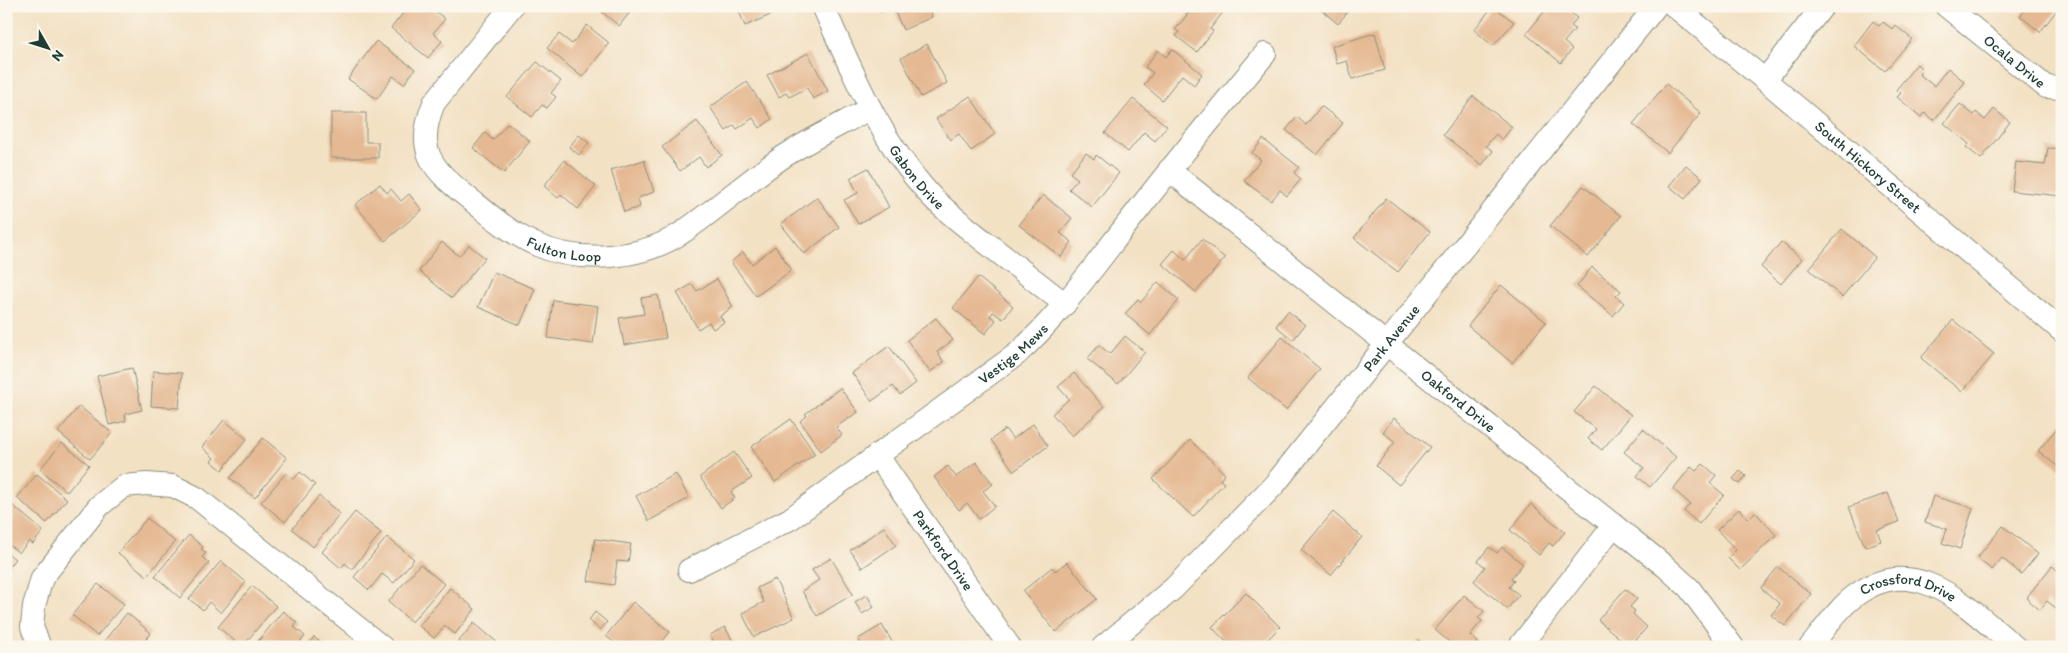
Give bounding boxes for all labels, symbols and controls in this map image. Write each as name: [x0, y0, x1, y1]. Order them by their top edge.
north arrow: [22, 22, 72, 72]
street label: Ocala Drive: [1980, 31, 2049, 92]
text: N: [48, 47, 67, 65]
street label: South Hickory Street: [1811, 117, 1925, 217]
street label: Gabon Drive: [885, 141, 948, 213]
street label: Fulton Loop: [524, 233, 601, 266]
street label: Park Avenue: [1359, 301, 1424, 375]
street label: Vestige Mews: [975, 319, 1052, 388]
street label: Oakford Drive: [1417, 366, 1499, 436]
street label: Parkford Drive: [909, 507, 977, 594]
street label: Crossford Drive: [1856, 570, 1960, 606]

